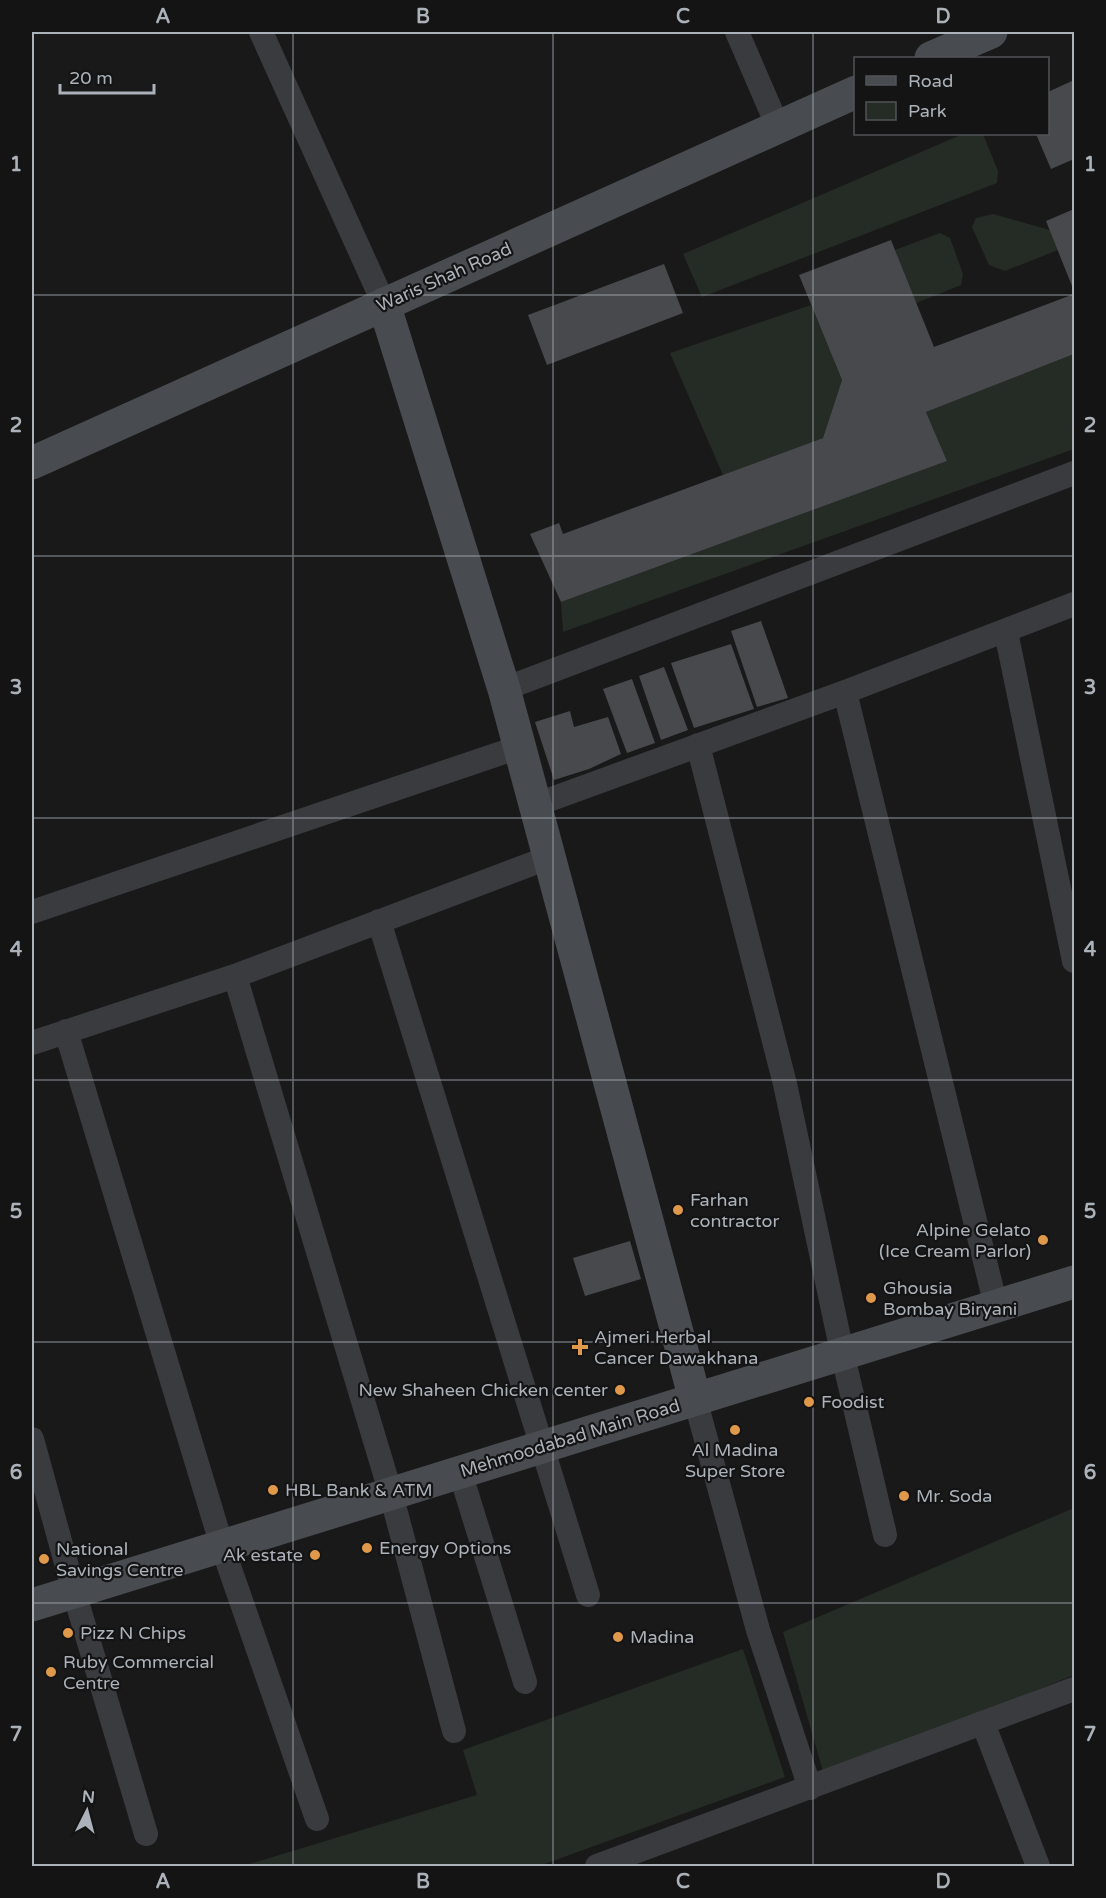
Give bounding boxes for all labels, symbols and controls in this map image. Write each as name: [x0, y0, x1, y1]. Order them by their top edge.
text: A: [156, 5, 171, 29]
text: B: [416, 5, 430, 29]
text: C: [676, 5, 690, 29]
text: D: [935, 5, 951, 29]
scale bar: [60, 57, 154, 95]
legend: [854, 57, 1049, 135]
text: 20 m: [69, 67, 113, 89]
text: Road: [908, 70, 953, 92]
text: Park: [908, 100, 947, 122]
text: 1: [10, 153, 22, 177]
text: 1: [1084, 153, 1096, 177]
street label: Waris Shah Road: [373, 237, 515, 317]
text: 2: [10, 414, 22, 438]
text: 2: [1084, 414, 1096, 438]
text: 3: [10, 676, 22, 700]
text: 3: [1084, 676, 1096, 700]
text: 4: [10, 938, 23, 962]
text: 4: [1084, 938, 1097, 962]
place label: Farhan contractor: [690, 1189, 779, 1232]
text: 5: [10, 1200, 22, 1224]
text: 5: [1084, 1200, 1096, 1224]
marker: Farhan contractor: [671, 1203, 685, 1217]
place label: Alpine Gelato (Ice Cream Parlor): [879, 1219, 1031, 1262]
marker: Alpine Gelato (Ice Cream Parlor): [1036, 1233, 1050, 1247]
place label: Ghousia Bombay Biryani: [883, 1277, 1017, 1320]
marker: Ghousia Bombay Biryani: [864, 1291, 878, 1305]
place label: Ajmeri Herbal Cancer Dawakhana: [594, 1326, 758, 1369]
marker: Ajmeri Herbal Cancer Dawakhana: [571, 1338, 589, 1356]
place label: New Shaheen Chicken center: [358, 1379, 608, 1401]
marker: New Shaheen Chicken center: [613, 1383, 627, 1397]
place label: Foodist: [821, 1391, 885, 1413]
street label: Mehmoodabad Main Road: [458, 1394, 682, 1482]
marker: Foodist: [802, 1395, 816, 1409]
marker: Al Madina Super Store: [728, 1423, 742, 1437]
place label: Al Madina Super Store: [685, 1439, 785, 1482]
text: 6: [10, 1461, 22, 1485]
text: 6: [1084, 1461, 1096, 1485]
place label: HBL Bank & ATM: [285, 1479, 433, 1501]
marker: HBL Bank & ATM: [266, 1483, 280, 1497]
place label: Mr. Soda: [916, 1485, 992, 1507]
marker: Mr. Soda: [897, 1489, 911, 1503]
place label: Energy Options: [379, 1537, 511, 1559]
place label: National Savings Centre: [56, 1538, 184, 1581]
marker: Energy Options: [360, 1541, 374, 1555]
place label: Ak estate: [223, 1544, 303, 1566]
marker: Ak estate: [308, 1548, 322, 1562]
marker: National Savings Centre: [37, 1552, 51, 1566]
place label: Pizz N Chips: [80, 1622, 186, 1644]
marker: Pizz N Chips: [61, 1626, 75, 1640]
place label: Madina: [630, 1626, 694, 1648]
marker: Madina: [611, 1630, 625, 1644]
place label: Ruby Commercial Centre: [63, 1651, 214, 1694]
marker: Ruby Commercial Centre: [44, 1665, 58, 1679]
text: 7: [10, 1723, 22, 1747]
text: 7: [1084, 1723, 1096, 1747]
north arrow: [57, 1781, 117, 1841]
text: N: [81, 1786, 96, 1808]
text: A: [156, 1870, 171, 1894]
text: B: [416, 1870, 430, 1894]
text: C: [676, 1870, 690, 1894]
text: D: [935, 1870, 951, 1894]

